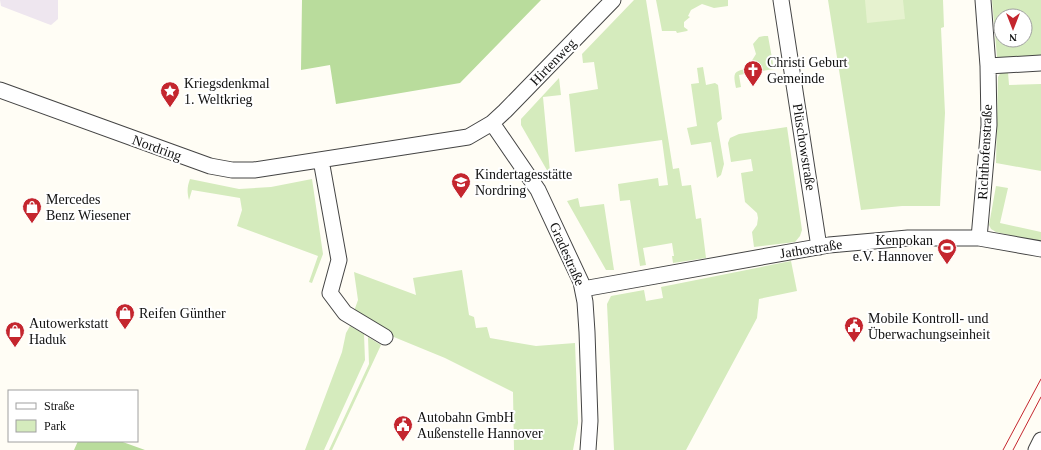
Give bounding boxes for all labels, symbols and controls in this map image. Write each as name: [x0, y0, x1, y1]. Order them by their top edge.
north arrow: [993, 8, 1033, 48]
text: N: [1009, 32, 1017, 44]
street label: Hirtenweg: [527, 36, 579, 88]
place label: Christi Geburt Gemeinde: [767, 55, 848, 86]
church icon: Christi Geburt Gemeinde: [742, 59, 764, 87]
place label: Kriegsdenkmal 1. Weltkrieg: [184, 76, 270, 107]
place icon: Kriegsdenkmal 1. Weltkrieg: [159, 80, 181, 108]
street label: Plüschowstraße: [790, 102, 818, 192]
street label: Richthofenstraße: [975, 104, 995, 200]
street label: Nordring: [130, 132, 184, 164]
place label: Kindertagesstätte Nordring: [475, 167, 572, 198]
school or university icon: Kindertagesstätte Nordring: [450, 171, 472, 199]
place label: Mercedes Benz Wiesener: [46, 192, 131, 223]
shop icon: Mercedes Benz Wiesener: [21, 196, 43, 224]
street label: Gradestraße: [546, 220, 588, 288]
place label: Kenpokan e.V. Hannover: [853, 233, 933, 264]
street label: Jathostraße: [779, 237, 843, 261]
sports icon: Kenpokan e.V. Hannover: [936, 237, 958, 265]
shop icon: Reifen Günther: [114, 302, 136, 330]
place label: Reifen Günther: [139, 306, 226, 321]
place label: Mobile Kontroll- und Überwachungseinheit: [868, 311, 990, 342]
public building icon: Mobile Kontroll- und Überwachungseinheit: [843, 315, 865, 343]
place label: Autowerkstatt Haduk: [29, 316, 108, 347]
shop icon: Autowerkstatt Haduk: [4, 320, 26, 348]
legend: [8, 390, 138, 442]
text: Straße: [44, 399, 75, 413]
place label: Autobahn GmbH Außenstelle Hannover: [417, 410, 543, 441]
public building icon: Autobahn GmbH Außenstelle Hannover: [392, 414, 414, 442]
text: Park: [44, 419, 66, 433]

